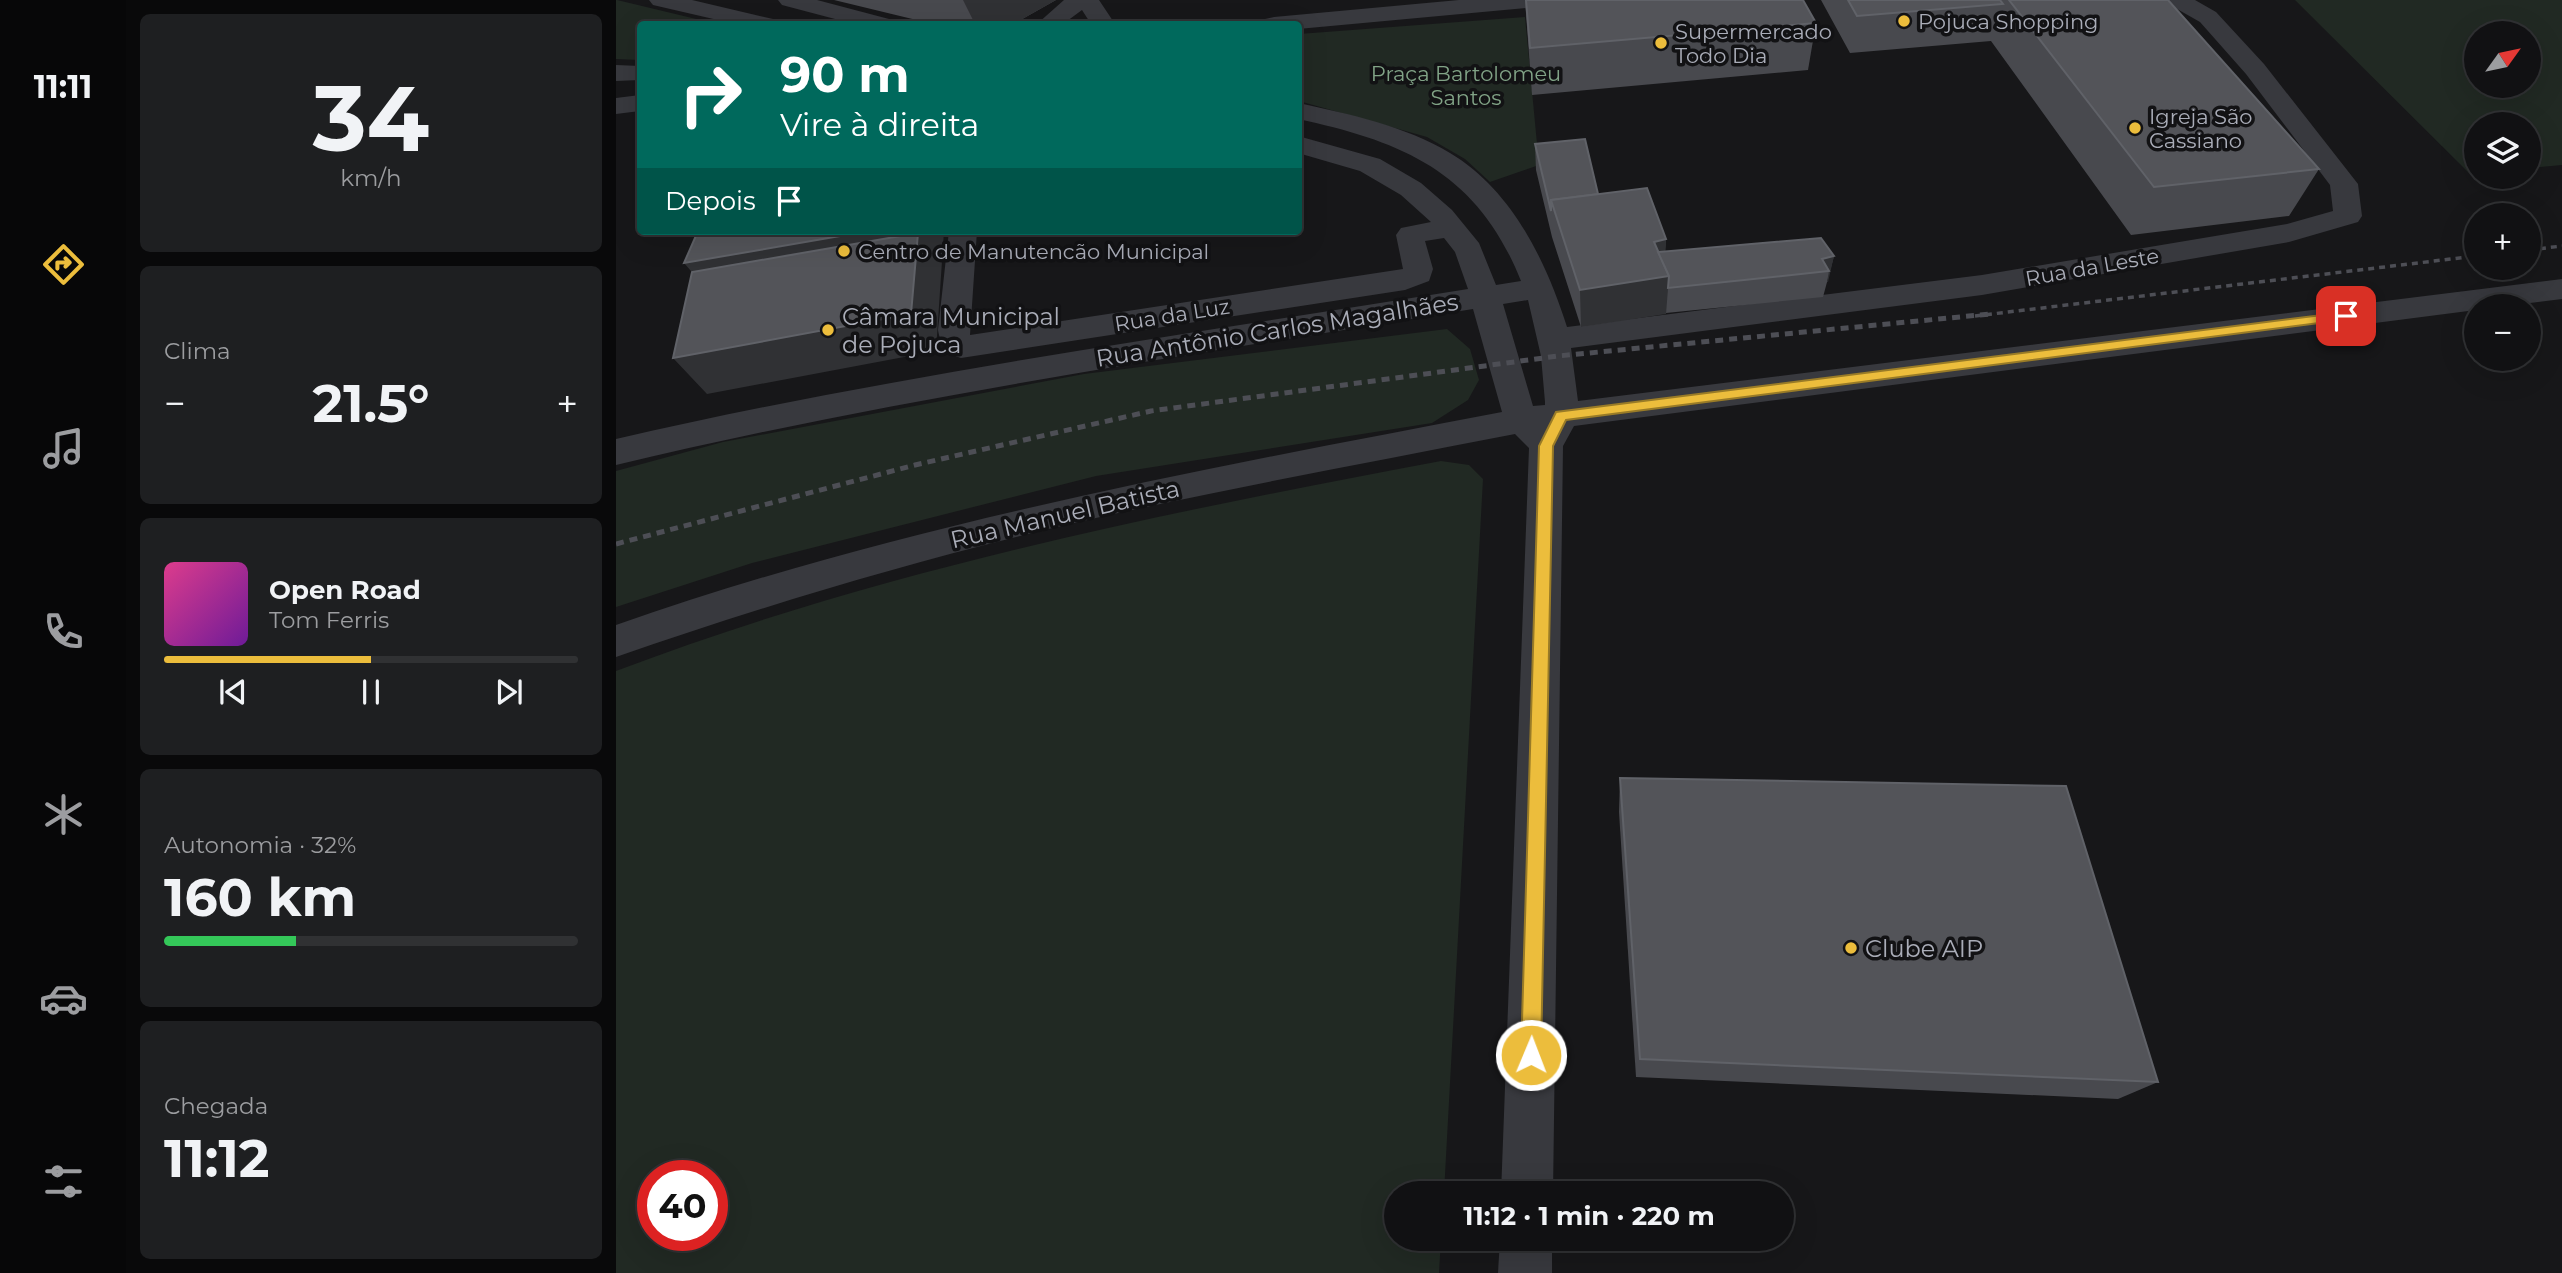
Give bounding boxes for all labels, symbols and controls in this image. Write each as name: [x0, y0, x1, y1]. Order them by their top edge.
place label: Pojuca Shopping: [1918, 9, 2098, 34]
marker: Pojuca Shopping: [1896, 13, 1912, 29]
place label: Supermercado Todo Dia: [1675, 19, 1832, 68]
north arrow: [2464, 21, 2541, 98]
map controls: [2464, 21, 2541, 371]
marker: Supermercado Todo Dia: [1653, 35, 1669, 51]
text: 90 m: [780, 45, 910, 104]
icon: right: [665, 49, 756, 140]
park label: Praça Bartolomeu Santos: [1371, 61, 1561, 110]
text: 34: [313, 63, 429, 174]
text: 11:11: [34, 67, 92, 106]
place label: Igreja São Cassiano: [2149, 104, 2253, 153]
text: Vire à direita: [780, 105, 979, 144]
button: layers: [2464, 112, 2541, 189]
marker: Igreja São Cassiano: [2127, 120, 2143, 136]
text: km/h: [340, 164, 402, 192]
icon: arrive: [770, 182, 808, 220]
text: Depois: [665, 185, 756, 217]
button: +: [2464, 203, 2541, 280]
place label: Centro de Manutencão Municipal: [858, 239, 1209, 264]
icon: directions: [39, 240, 88, 289]
marker: Centro de Manutencão Municipal: [836, 243, 852, 259]
street label: Rua da Leste: [2023, 243, 2161, 291]
pin: [2316, 286, 2376, 346]
street label: Rua Antônio Carlos Magalhães: [1094, 287, 1460, 373]
street label: Rua da Luz: [1113, 294, 1231, 336]
button: −: [2464, 294, 2541, 371]
icon: arrive: [2327, 297, 2365, 335]
place label: Câmara Municipal de Pojuca: [842, 302, 1060, 359]
marker: Câmara Municipal de Pojuca: [820, 322, 836, 338]
text: Clima: [164, 337, 231, 365]
text: 21.5°: [312, 372, 430, 435]
text: −: [164, 380, 186, 427]
text: +: [556, 380, 578, 427]
icon: music: [39, 424, 88, 473]
street label: Rua Manuel Batista: [948, 474, 1182, 554]
text: Open Road: [269, 574, 421, 606]
text: Tom Ferris: [269, 606, 389, 634]
icon: phone: [39, 607, 88, 656]
icon: previous: [214, 673, 252, 711]
icon: pause: [352, 673, 390, 711]
icon: next: [490, 673, 528, 711]
icon: climate: [39, 790, 88, 839]
text: Autonomia · 32%: [164, 831, 356, 859]
text: 160 km: [164, 866, 356, 929]
place label: Clube AIP: [1865, 934, 1983, 963]
marker: Clube AIP: [1843, 940, 1859, 956]
icon: car: [39, 974, 88, 1023]
position arrow: [1494, 1018, 1568, 1092]
text: Chegada: [164, 1092, 268, 1120]
text: 11:12: [164, 1127, 269, 1190]
icon: filters: [39, 1157, 88, 1206]
speed limit sign: 40: [637, 1160, 728, 1251]
text: 11:12 · 1 min · 220 m: [1463, 1200, 1715, 1232]

